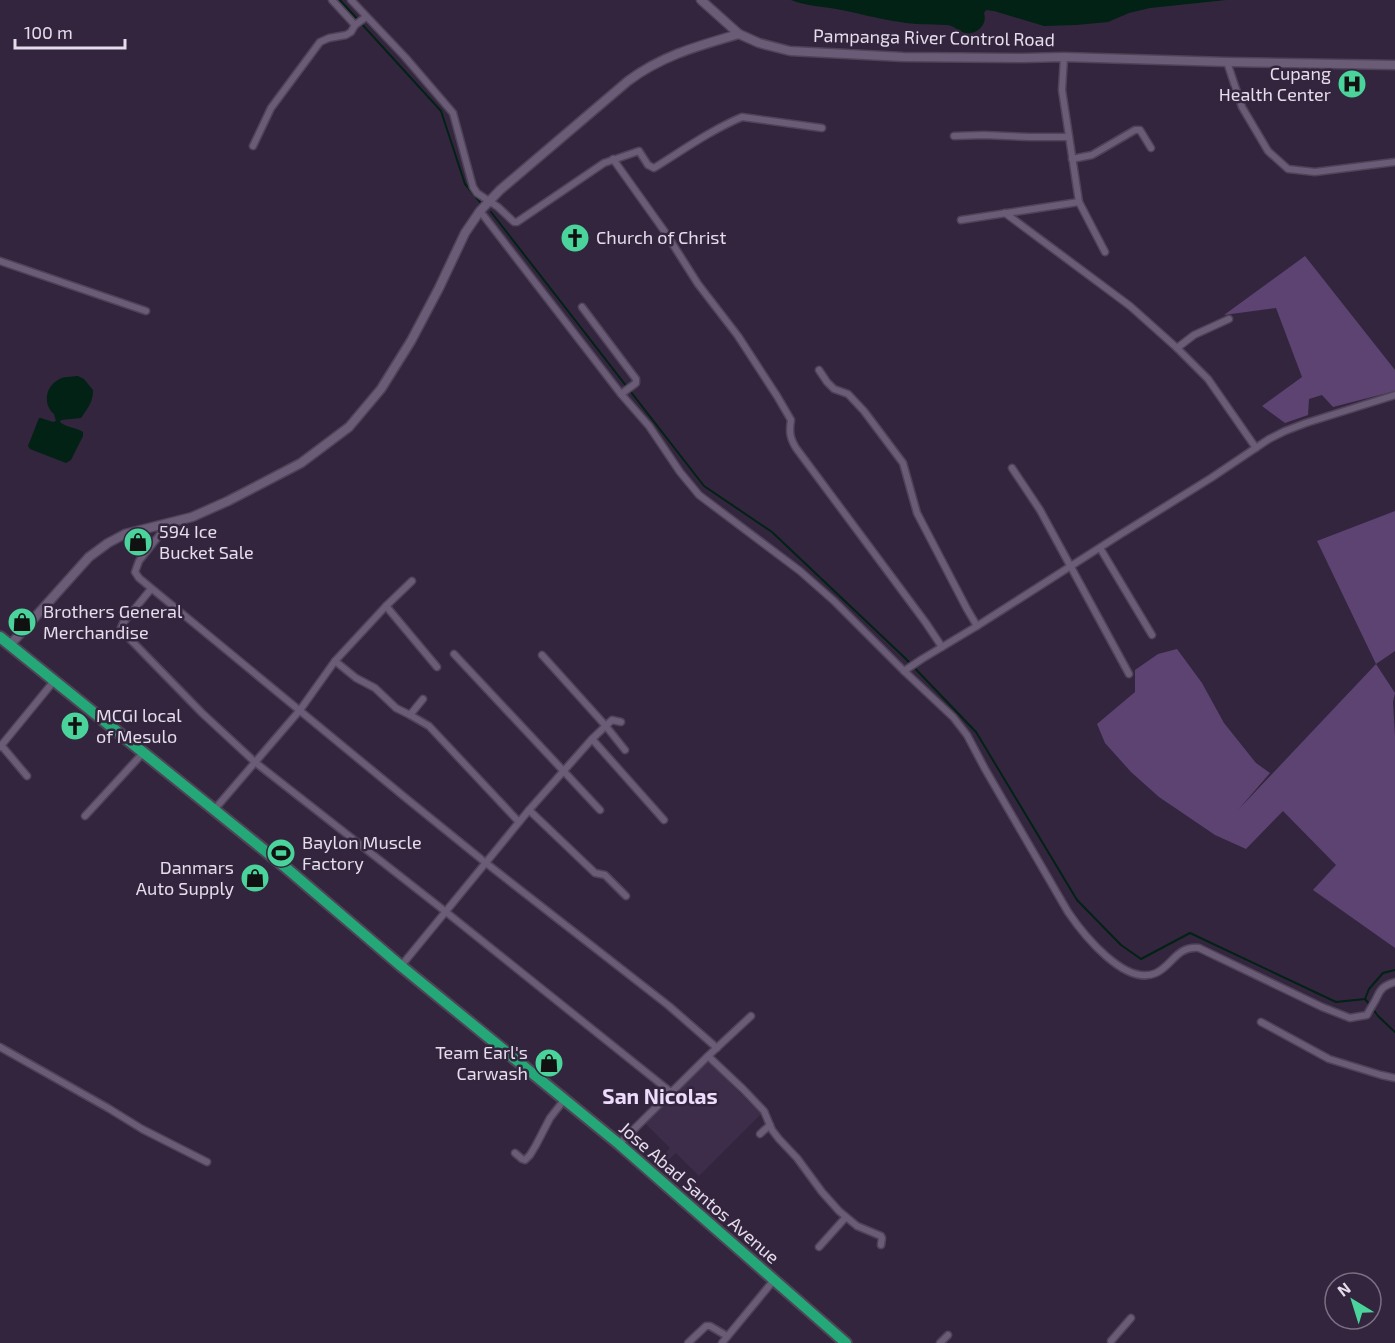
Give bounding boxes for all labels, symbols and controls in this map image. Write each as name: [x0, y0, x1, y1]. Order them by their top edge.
scale bar: [15, 12, 124, 50]
text: 100 m: [24, 21, 73, 43]
street label: Pampanga River Control Road: [813, 24, 1055, 50]
place label: Cupang Health Center: [1219, 62, 1331, 105]
hospital icon: Cupang Health Center: [1336, 68, 1368, 100]
church icon: Church of Christ: [559, 222, 591, 254]
place label: Church of Christ: [596, 226, 726, 248]
place label: 594 Ice Bucket Sale: [159, 520, 254, 563]
shop icon: 594 Ice Bucket Sale: [122, 526, 154, 558]
place label: Brothers General Merchandise: [43, 600, 183, 643]
shop icon: Brothers General Merchandise: [6, 606, 38, 638]
place label: MCGI local of Mesulo: [96, 704, 182, 747]
church icon: MCGI local of Mesulo: [59, 710, 91, 742]
place label: Baylon Muscle Factory: [302, 831, 422, 874]
sports icon: Baylon Muscle Factory: [265, 837, 297, 869]
place label: Danmars Auto Supply: [136, 856, 234, 899]
shop icon: Danmars Auto Supply: [239, 862, 271, 894]
place label: Team Earl's Carwash: [435, 1041, 528, 1084]
shop icon: Team Earl's Carwash: [533, 1047, 565, 1079]
district label: San Nicolas: [602, 1083, 718, 1108]
street label: Jose Abad Santos Avenue: [615, 1117, 784, 1268]
north arrow: [1323, 1271, 1383, 1331]
text: N: [1333, 1278, 1354, 1300]

